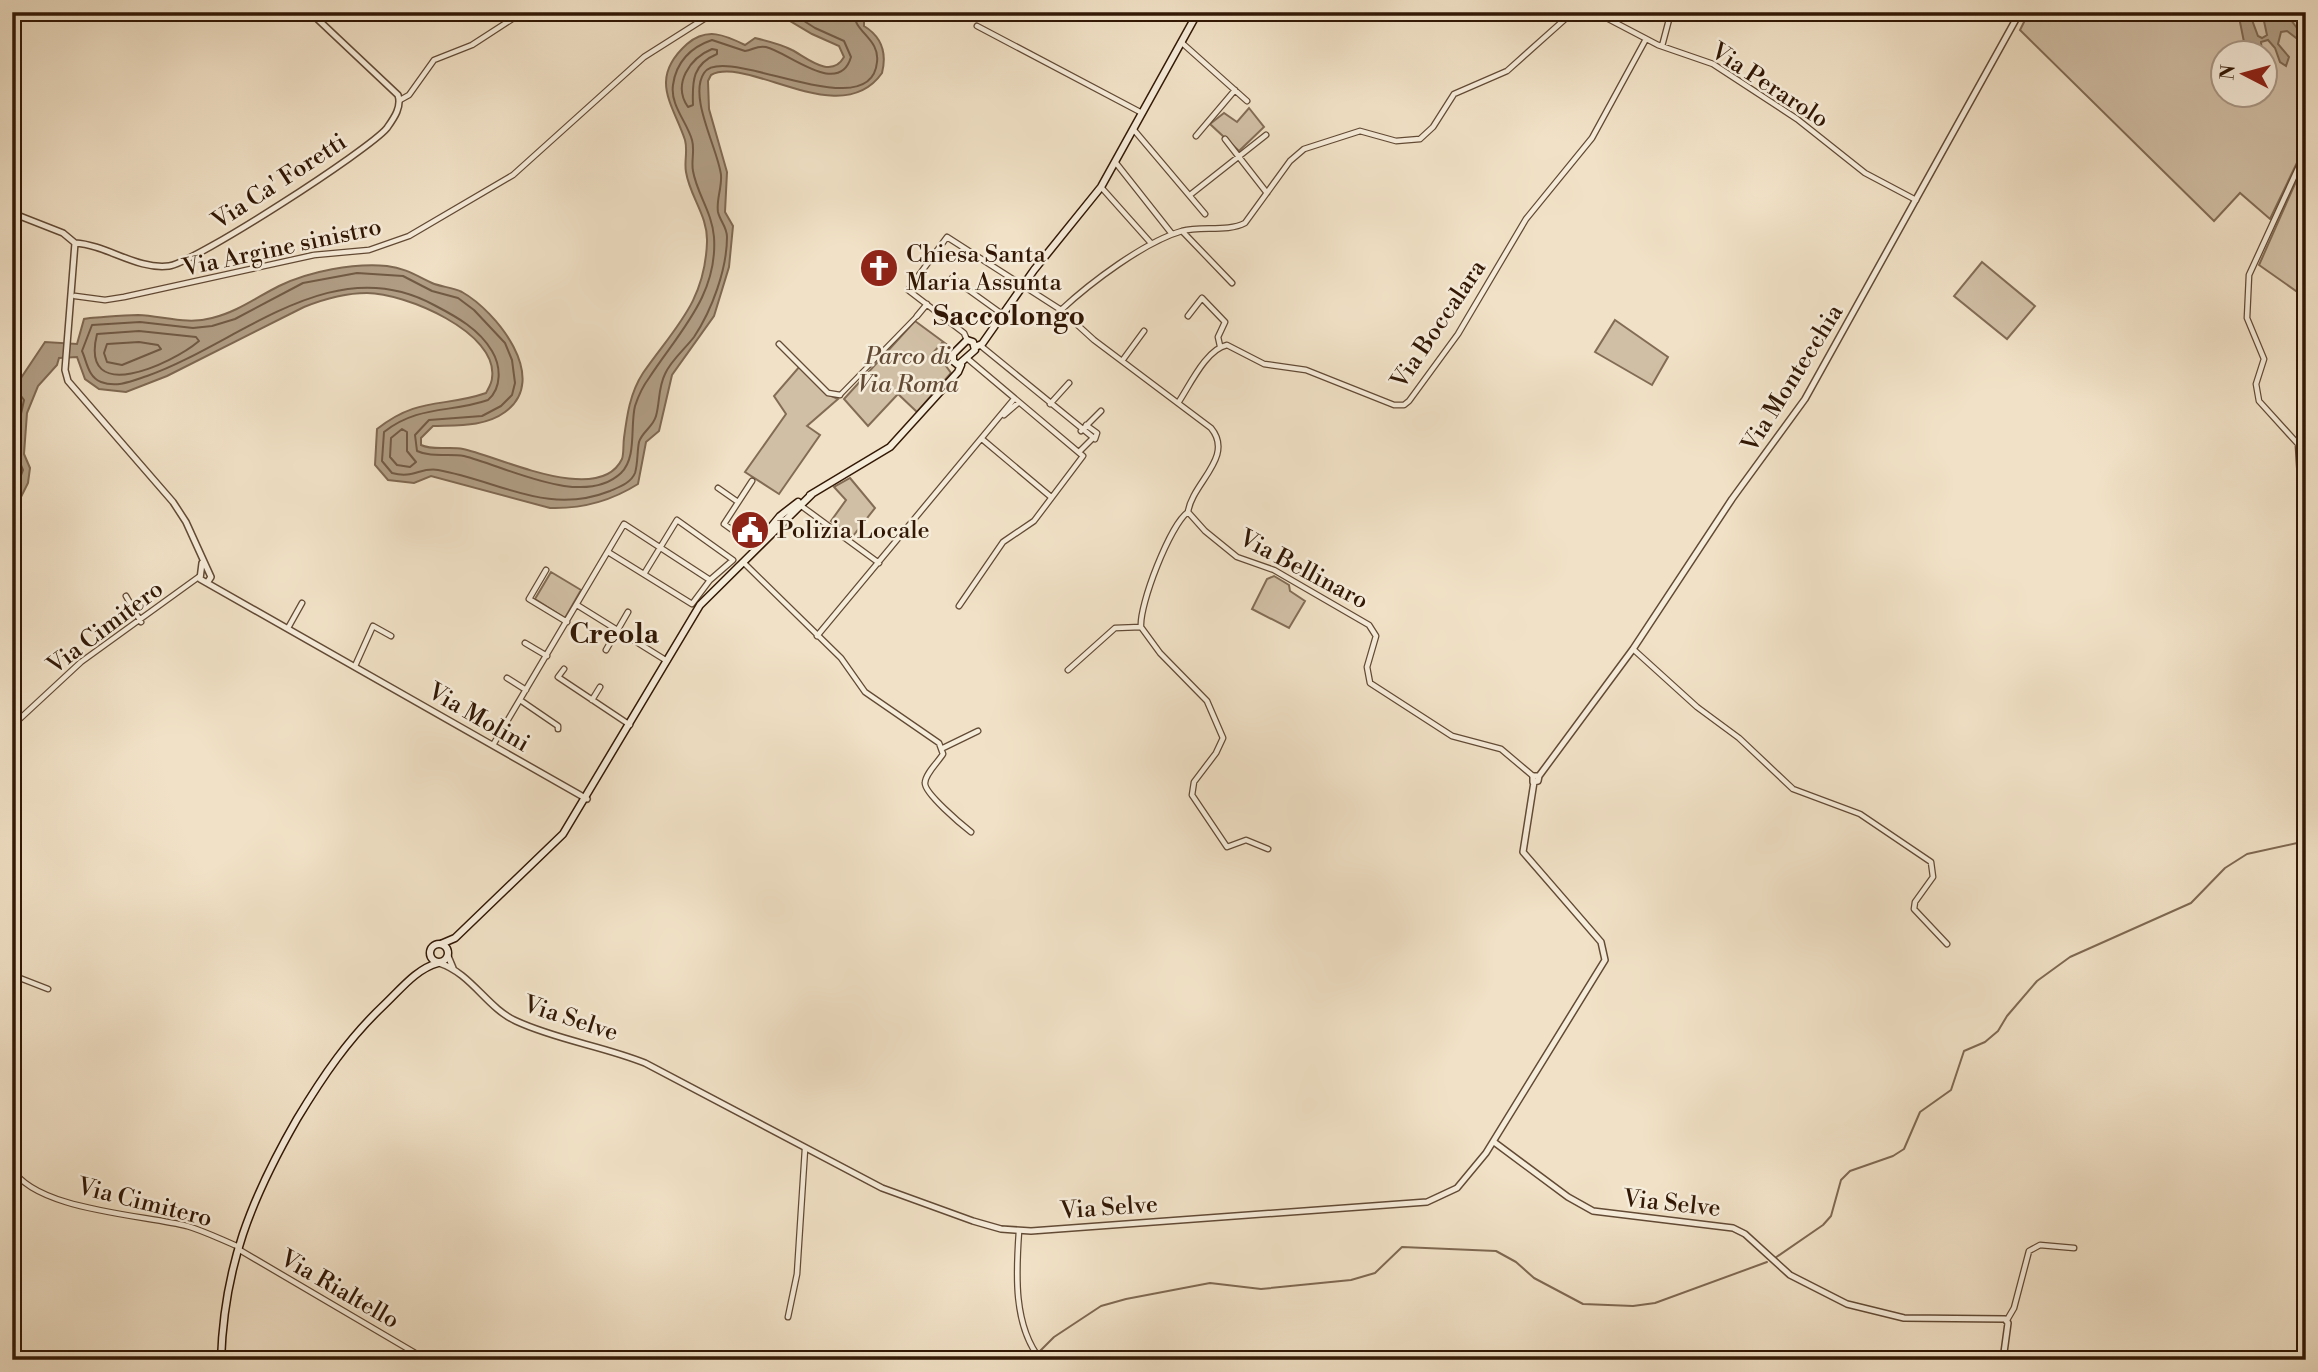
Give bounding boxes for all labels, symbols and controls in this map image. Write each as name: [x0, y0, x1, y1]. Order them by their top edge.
street label: Via Perarolo: [1704, 36, 1834, 135]
north arrow: [2210, 38, 2280, 108]
text: N: [2215, 64, 2241, 81]
street label: Via Ca' Foretti: [206, 127, 353, 237]
street label: Via Argine sinistro: [179, 212, 384, 284]
place label: Chiesa Santa Maria Assunta: [906, 240, 1063, 298]
church icon: Chiesa Santa Maria Assunta: [858, 247, 900, 289]
street label: Via Boccalara: [1384, 254, 1493, 396]
street label: Via Montecchia: [1735, 298, 1851, 459]
district label: Saccolongo: [933, 299, 1085, 334]
park label: Parco di Via Roma: [857, 342, 959, 400]
public building icon: Polizia Locale: [729, 509, 771, 551]
place label: Polizia Locale: [777, 516, 930, 546]
street label: Via Bellinaro: [1233, 523, 1373, 616]
street label: Via Cimitero: [41, 574, 170, 682]
district label: Creola: [569, 617, 660, 652]
street label: Via Molini: [421, 676, 535, 759]
street label: Via Selve: [519, 989, 622, 1048]
street label: Via Cimitero: [73, 1171, 215, 1234]
street label: Via Selve: [1621, 1184, 1722, 1224]
street label: Via Selve: [1058, 1190, 1159, 1226]
street label: Via Rialtello: [274, 1243, 404, 1336]

